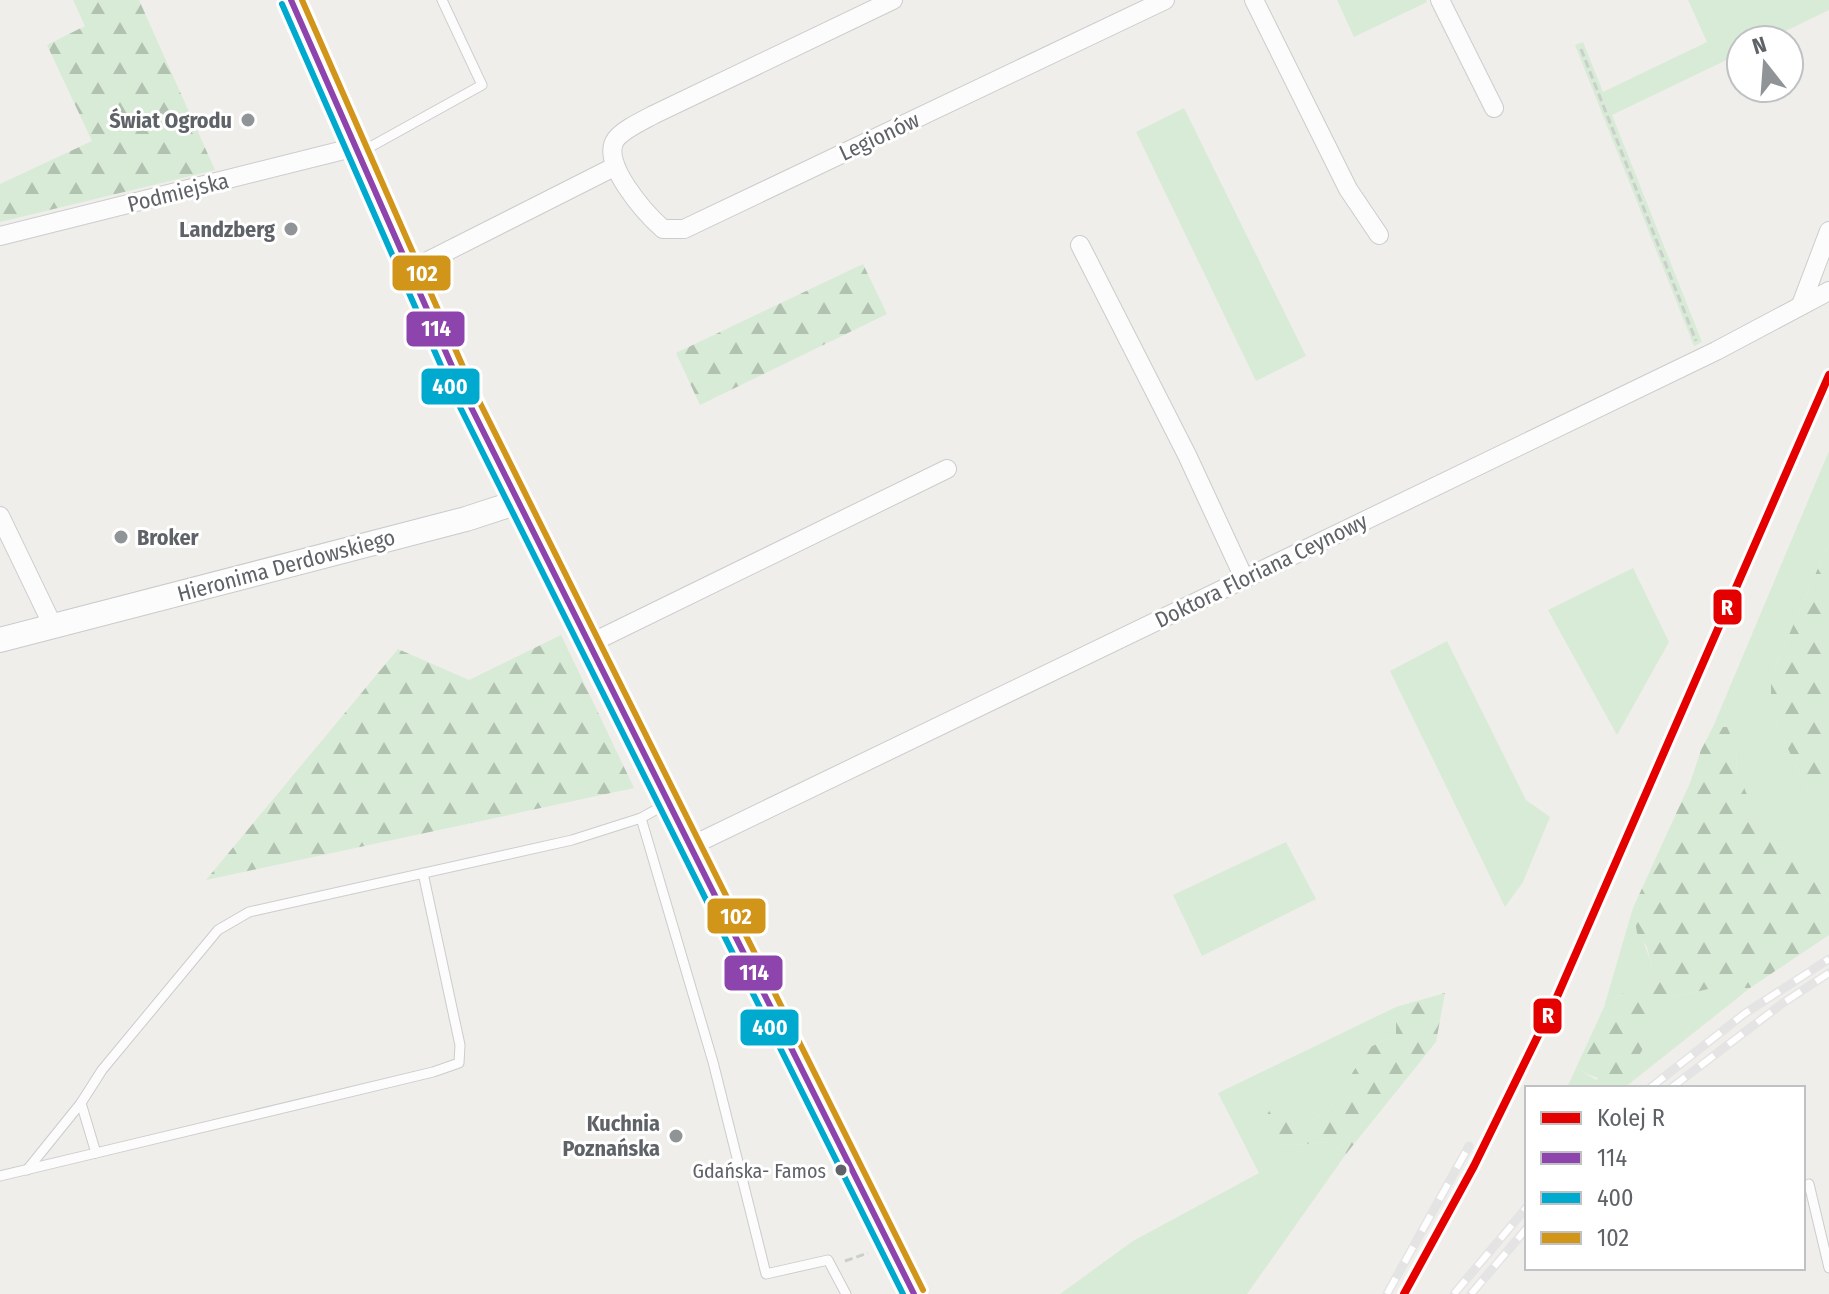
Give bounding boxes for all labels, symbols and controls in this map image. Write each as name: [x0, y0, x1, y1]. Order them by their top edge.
north arrow: [1725, 24, 1805, 104]
text: N: [1749, 31, 1770, 60]
street label: Legionów: [835, 106, 924, 167]
place label: Świat Ogrodu: [109, 107, 232, 134]
marker: Świat Ogrodu: [239, 111, 257, 129]
street label: Podmiejska: [125, 167, 231, 218]
place label: Landzberg: [179, 216, 275, 243]
marker: Landzberg: [282, 220, 300, 238]
line badge: 102: [391, 254, 452, 292]
text: 102: [406, 260, 438, 287]
line badge: 114: [405, 310, 466, 348]
text: 114: [421, 315, 451, 342]
line badge: 400: [420, 367, 481, 406]
text: 400: [432, 373, 468, 400]
street label: Doktora Floriana Ceynowy: [1151, 507, 1372, 634]
street label: Hieronima Derdowskiego: [174, 523, 398, 608]
place label: Broker: [137, 524, 200, 551]
marker: Broker: [112, 528, 130, 546]
line badge: R: [1712, 588, 1743, 626]
text: R: [1721, 594, 1734, 621]
line badge: 102: [706, 897, 767, 935]
text: 102: [720, 903, 752, 930]
line badge: 114: [723, 954, 784, 992]
text: 114: [739, 959, 769, 986]
line badge: R: [1532, 997, 1563, 1035]
text: R: [1542, 1002, 1555, 1029]
line badge: 400: [739, 1008, 800, 1047]
text: 400: [752, 1014, 788, 1041]
legend: [1525, 1086, 1805, 1270]
text: Kolej R: [1597, 1104, 1665, 1132]
place label: Kuchnia Poznańska: [563, 1110, 660, 1162]
marker: Kuchnia Poznańska: [667, 1127, 685, 1145]
text: 114: [1597, 1144, 1627, 1172]
place label: Gdańska- Famos: [692, 1159, 826, 1183]
marker: Gdańska- Famos: [833, 1162, 849, 1178]
text: 400: [1597, 1184, 1634, 1212]
text: 102: [1597, 1224, 1629, 1252]

